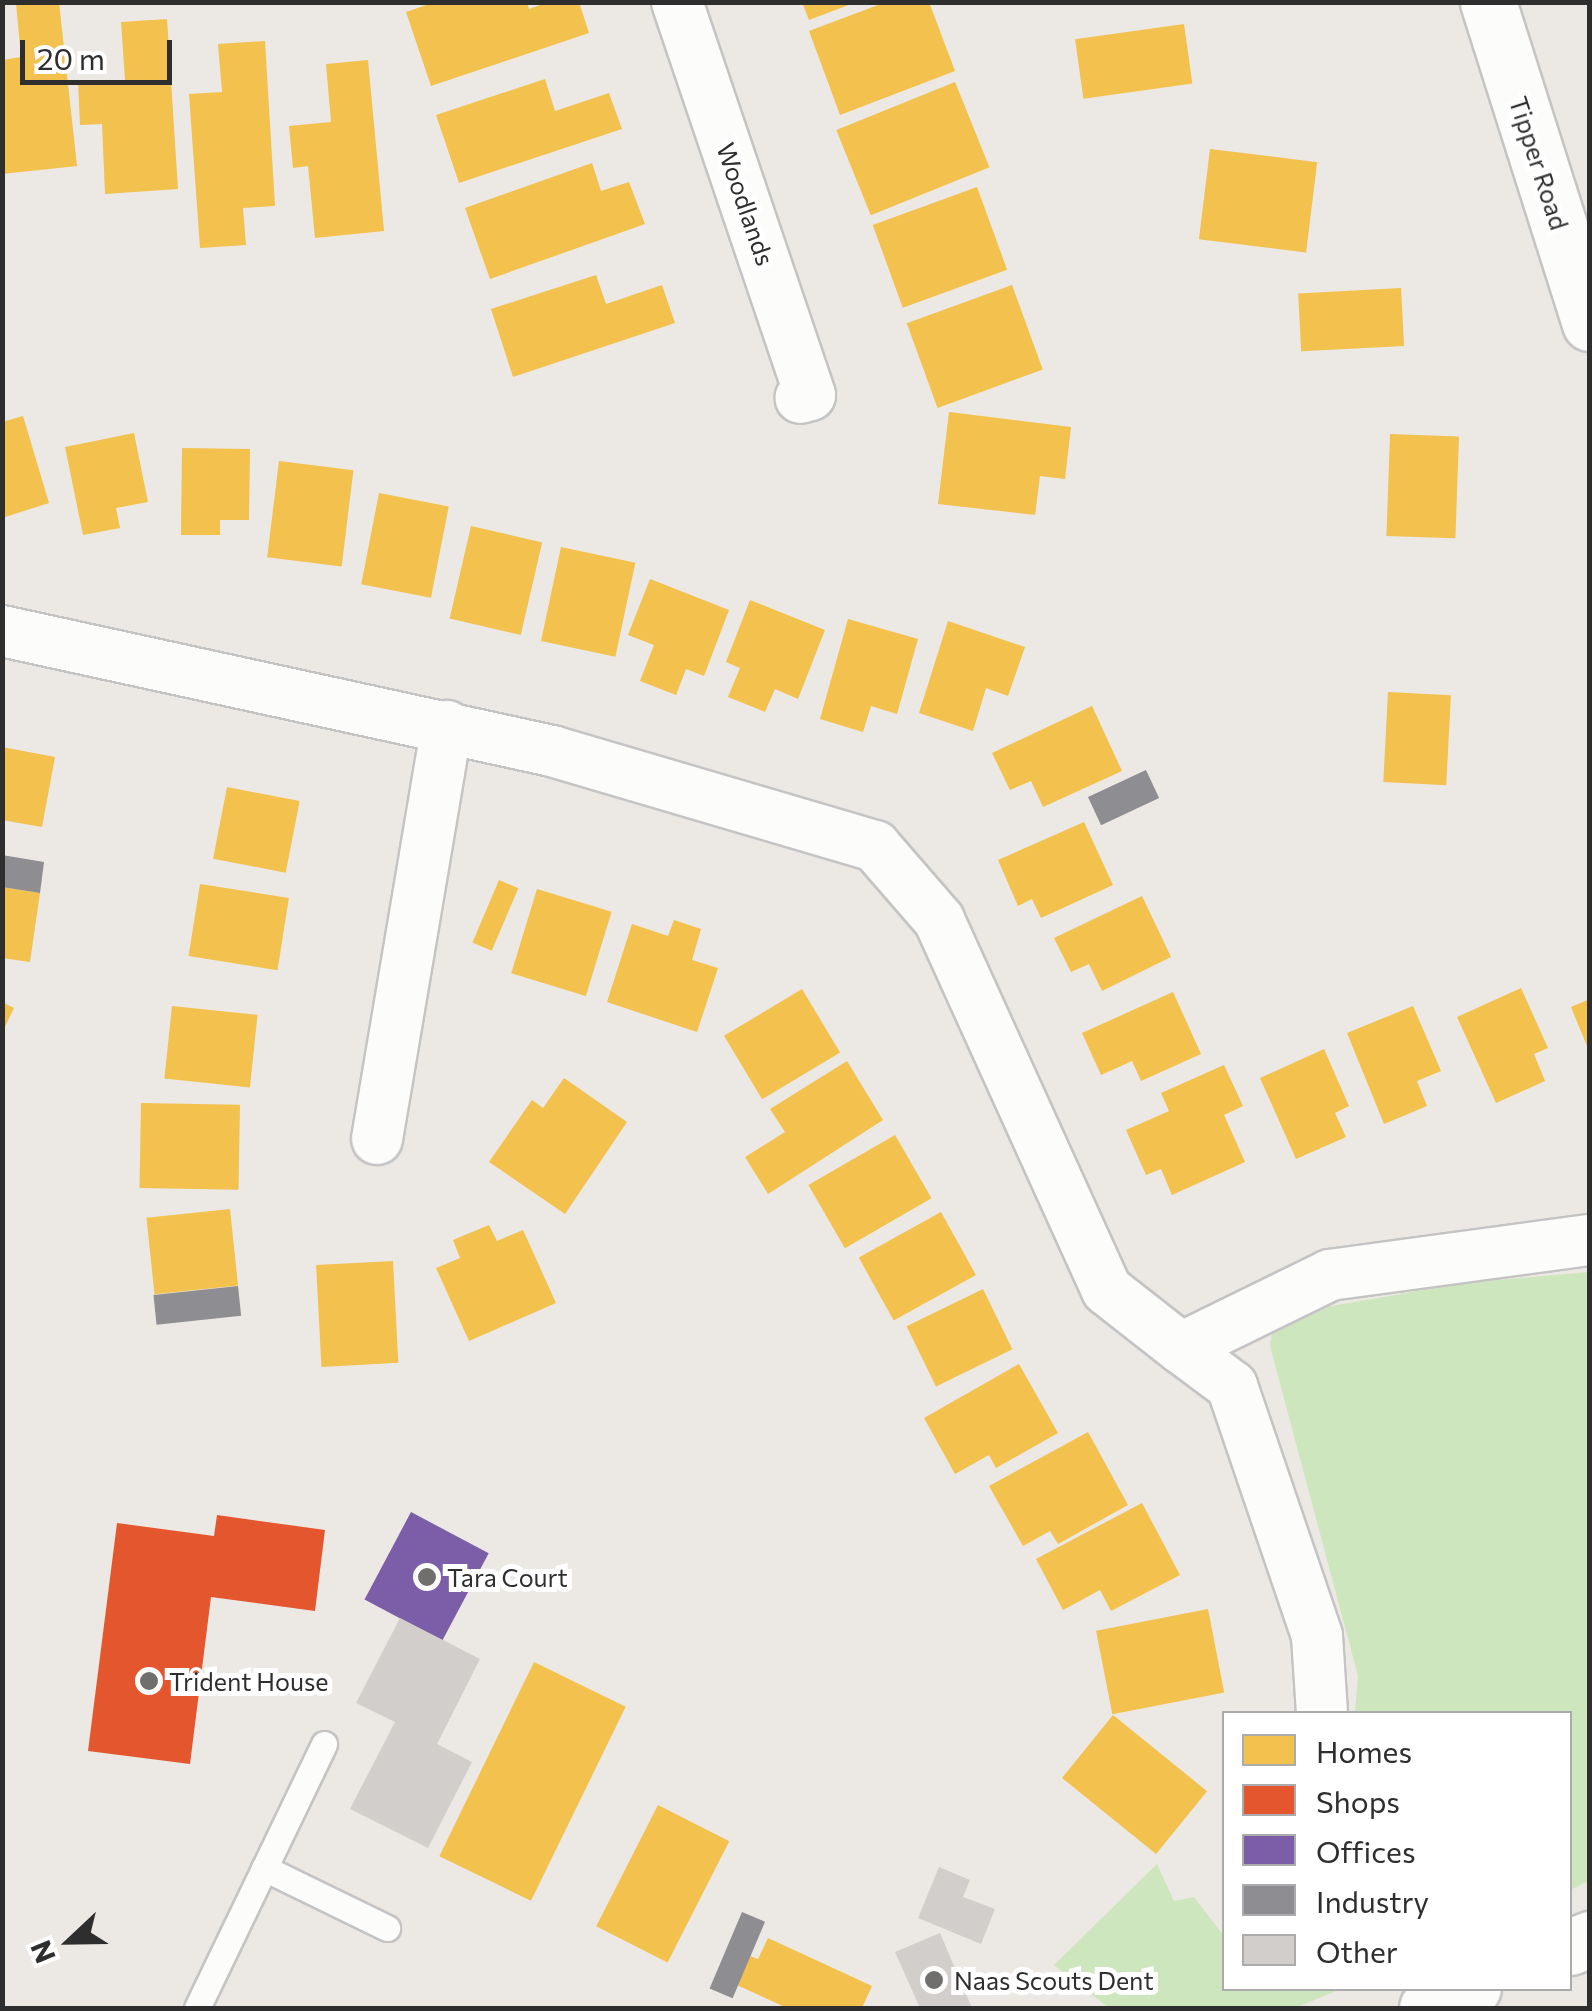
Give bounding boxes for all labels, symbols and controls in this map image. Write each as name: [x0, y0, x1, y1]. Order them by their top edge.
scale bar: [25, 20, 178, 82]
text: 20 m: [37, 39, 105, 76]
street label: Tipper Road: [1503, 93, 1575, 233]
street label: Woodlands: [711, 139, 781, 269]
place label: Tara Court: [447, 1562, 568, 1592]
marker: Tara Court: [416, 1566, 438, 1588]
place label: Trident House: [169, 1666, 329, 1696]
marker: Trident House: [138, 1670, 160, 1692]
legend: [1222, 1711, 1572, 1991]
text: Homes: [1316, 1732, 1412, 1769]
text: Shops: [1316, 1782, 1400, 1819]
text: Offices: [1316, 1832, 1416, 1869]
text: Industry: [1316, 1882, 1429, 1919]
north arrow: [20, 1891, 120, 1991]
text: Other: [1316, 1932, 1398, 1969]
text: N: [22, 1936, 62, 1968]
place label: Naas Scouts Dent: [954, 1965, 1154, 1995]
marker: Naas Scouts Dent: [923, 1969, 945, 1991]

